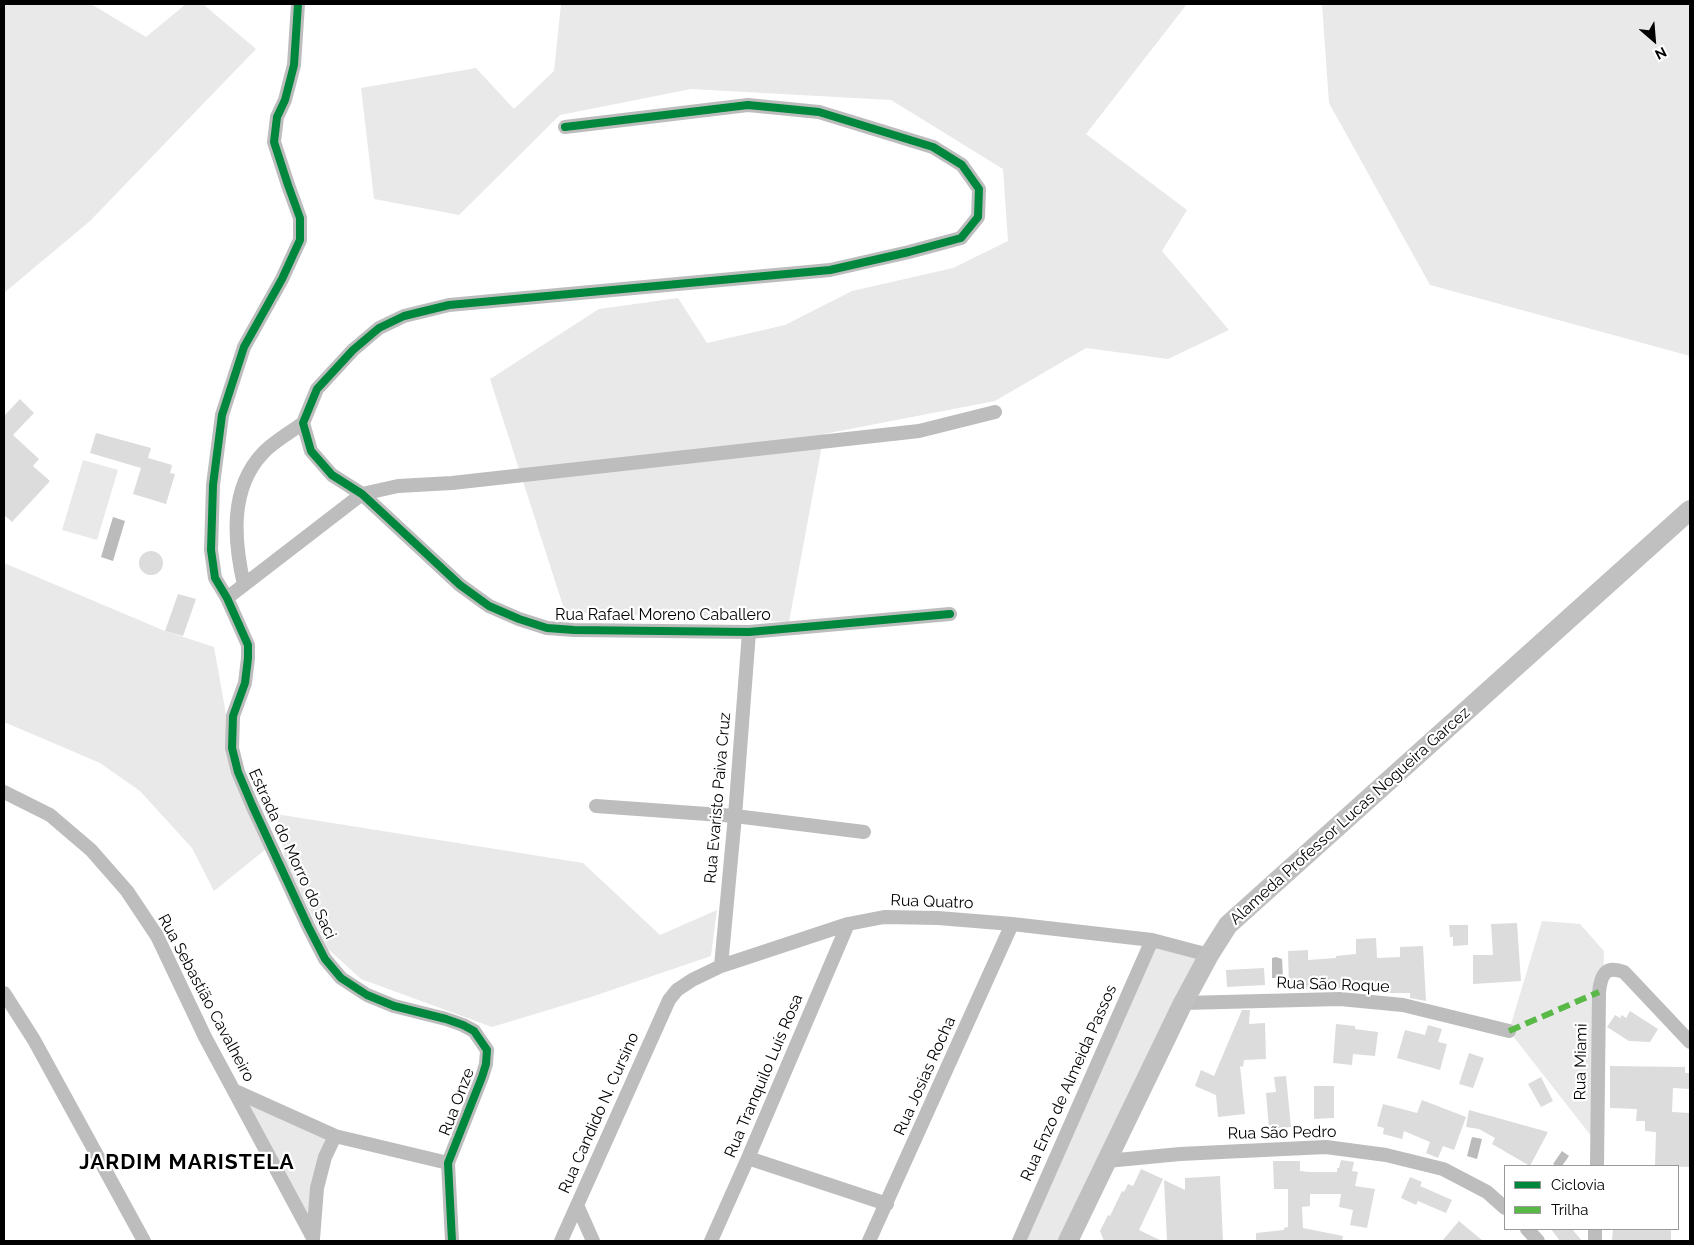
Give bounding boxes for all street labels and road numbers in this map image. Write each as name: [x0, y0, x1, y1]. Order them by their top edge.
street label: Rua Rafael Moreno Caballero: [555, 605, 771, 625]
street label: Alameda Professor Lucas Nogueira Garcez: [1226, 703, 1474, 929]
street label: Rua Evaristo Paiva Cruz: [701, 712, 735, 884]
street label: Estrada do Morro do Saci: [244, 766, 340, 942]
street label: Rua Quatro: [890, 891, 974, 913]
street label: Rua Sebastião Cavalheiro: [154, 911, 258, 1085]
street label: Rua São Roque: [1276, 973, 1390, 997]
street label: Rua Enzo de Almeida Passos: [1017, 982, 1121, 1184]
street label: Rua Tranquilo Luís Rosa: [721, 991, 807, 1161]
street label: Rua Josias Rocha: [890, 1014, 960, 1138]
street label: Rua Miami: [1571, 1023, 1591, 1101]
street label: Rua Candido N. Cursino: [555, 1029, 643, 1197]
street label: Rua Onze: [435, 1065, 479, 1139]
street label: Rua São Pedro: [1228, 1122, 1336, 1144]

